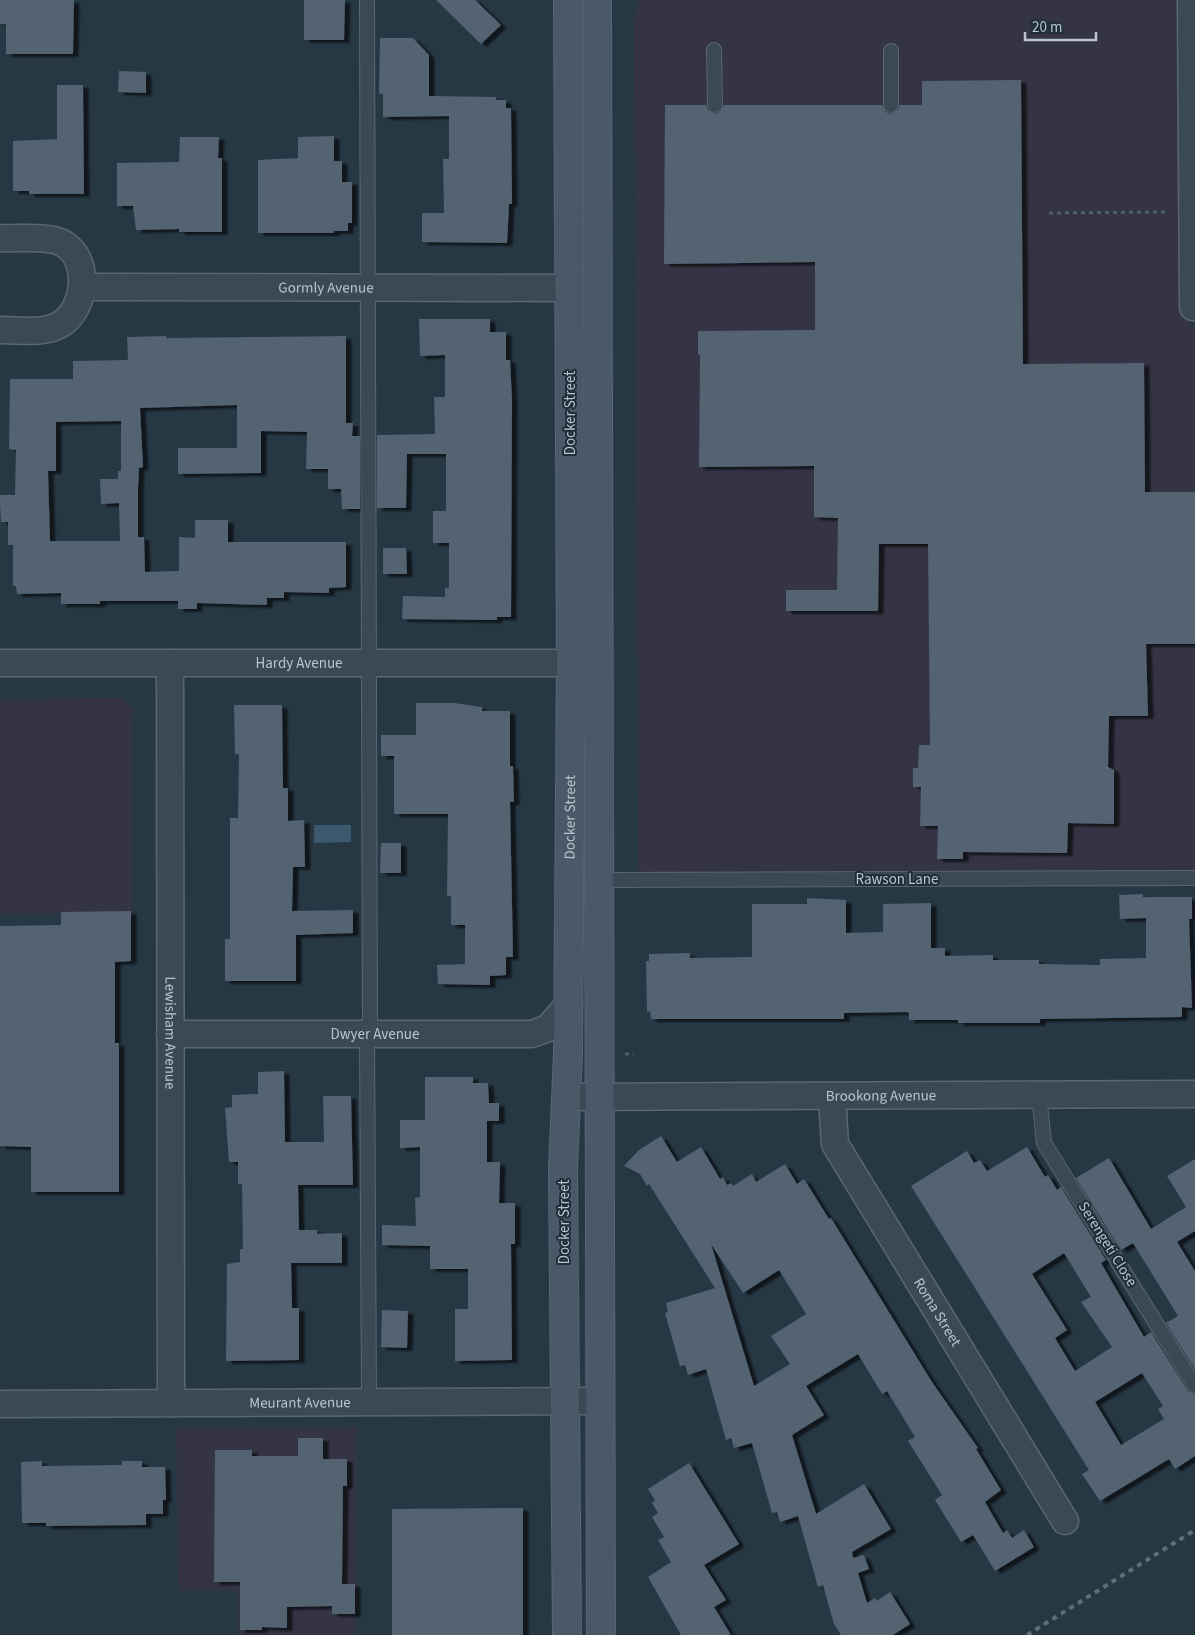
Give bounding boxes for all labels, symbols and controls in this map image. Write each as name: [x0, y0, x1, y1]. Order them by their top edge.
scale bar: [1025, 10, 1096, 42]
text: 20 m: [1032, 17, 1062, 38]
street label: Gormly Avenue: [278, 277, 374, 299]
street label: Docker Street: [560, 371, 581, 455]
street label: Hardy Avenue: [255, 653, 343, 674]
street label: Docker Street: [559, 775, 581, 860]
street label: Rawson Lane: [856, 869, 938, 890]
street label: Lewisham Avenue: [159, 977, 181, 1089]
street label: Dwyer Avenue: [331, 1024, 419, 1045]
street label: Brookong Avenue: [826, 1085, 936, 1107]
street label: Docker Street: [554, 1180, 575, 1264]
street label: Serengeti Close: [1073, 1198, 1142, 1291]
street label: Roma Street: [908, 1274, 966, 1351]
street label: Meurant Avenue: [249, 1392, 351, 1414]

